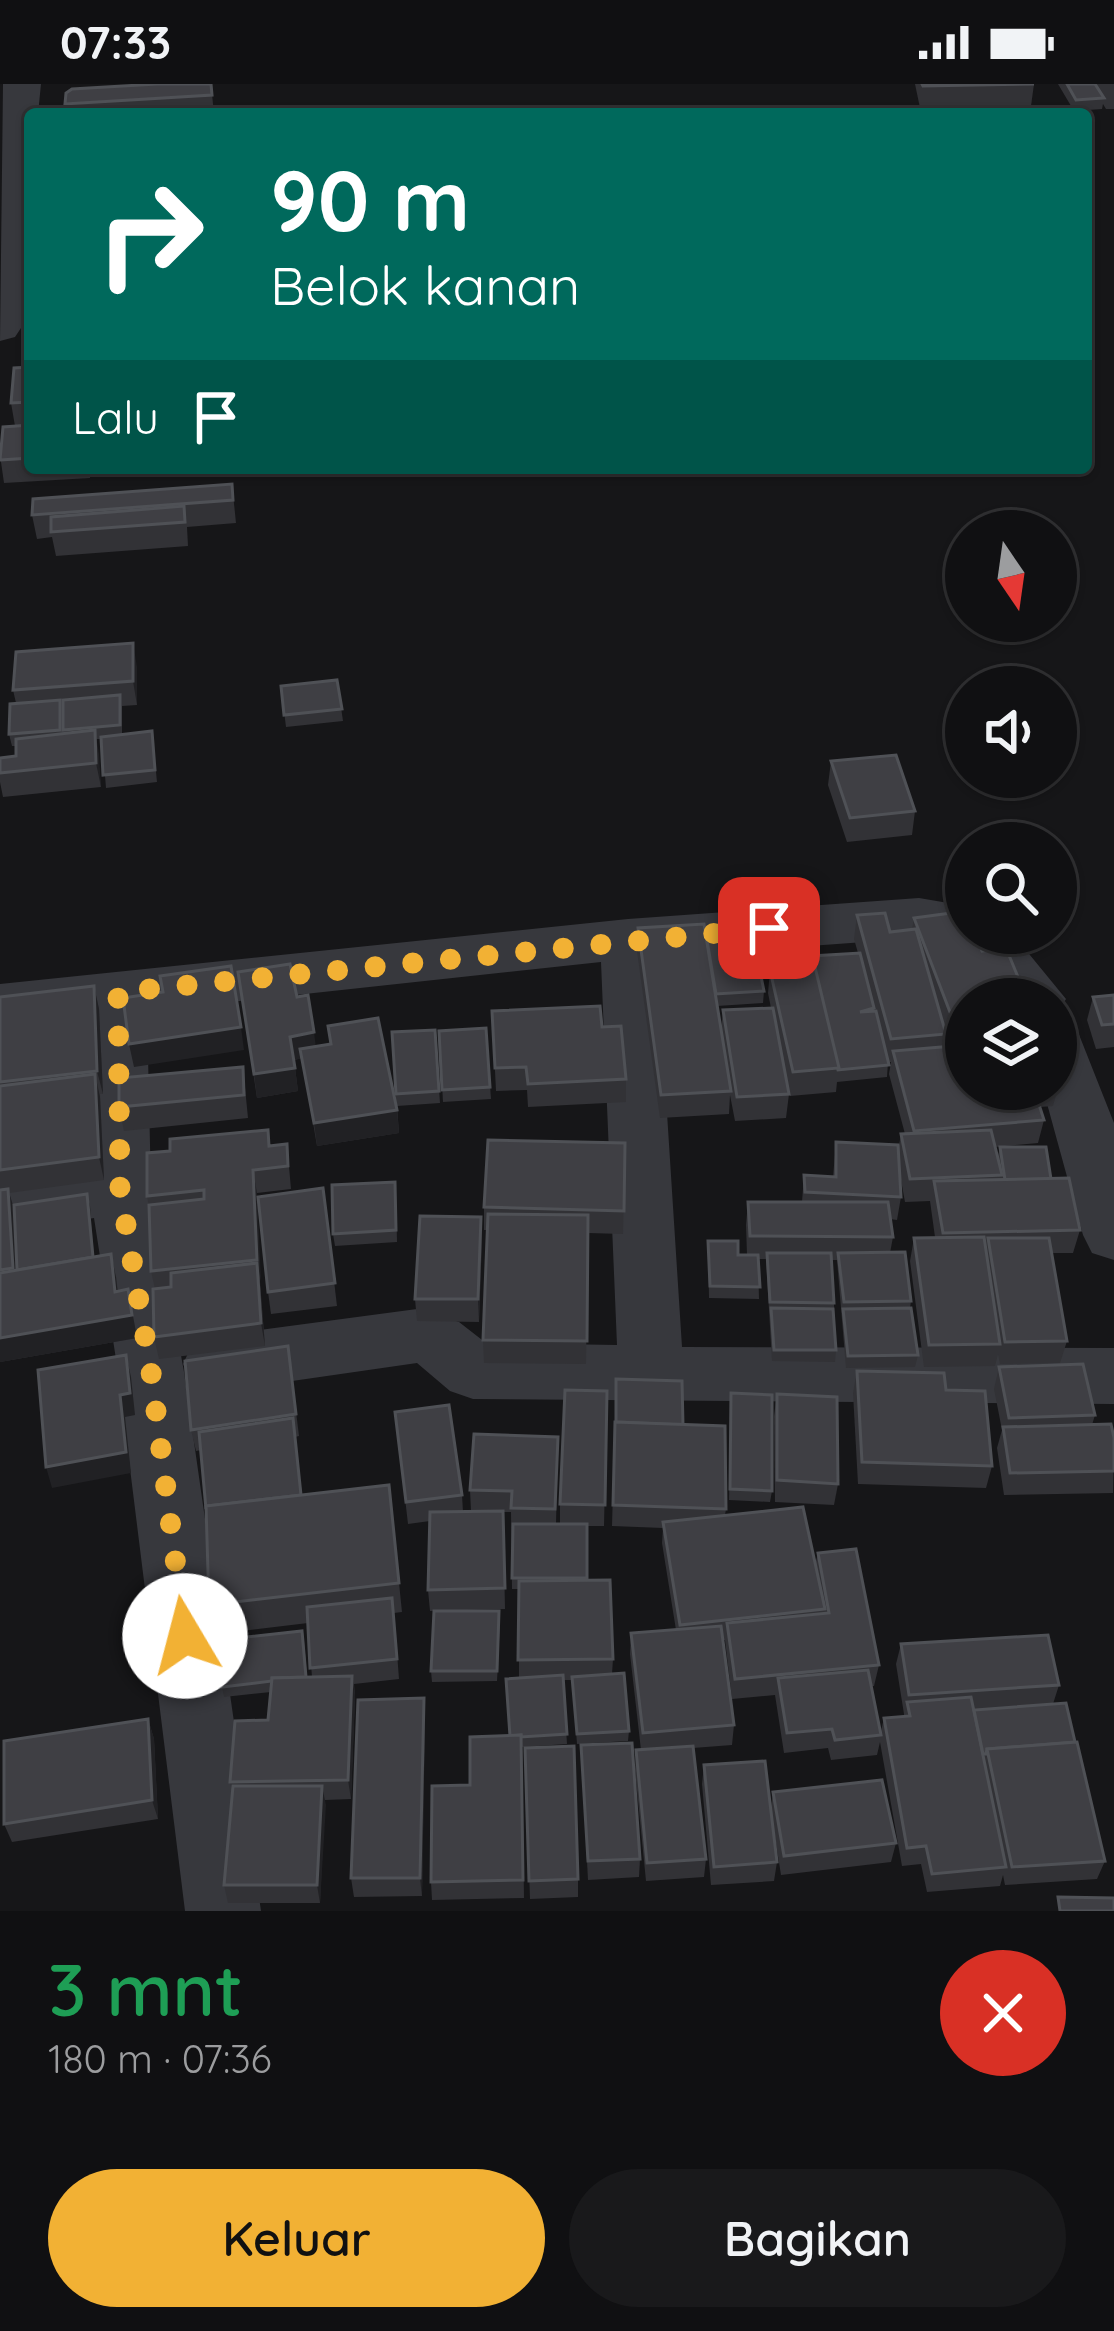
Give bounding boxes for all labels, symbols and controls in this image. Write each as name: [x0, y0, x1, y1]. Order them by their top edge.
text: 07:33: [60, 14, 171, 70]
text: 90 m: [270, 147, 470, 252]
icon: right: [72, 156, 228, 312]
text: Belok kanan: [270, 251, 580, 319]
icon: arrive: [183, 384, 249, 450]
text: Lalu: [72, 389, 159, 445]
north arrow: [945, 510, 1077, 642]
map controls: [945, 510, 1077, 1110]
button: sound: [945, 666, 1077, 798]
button: search: [945, 822, 1077, 954]
pin: [718, 877, 820, 979]
icon: arrive: [736, 895, 802, 961]
button: layers: [945, 978, 1077, 1110]
position arrow: [122, 1573, 248, 1699]
text: 3 mnt: [48, 1944, 243, 2034]
button: close: [940, 1950, 1066, 2076]
text: 180 m · 07:36: [48, 2034, 272, 2083]
button: Keluar: [48, 2169, 545, 2307]
button: Bagikan: [569, 2169, 1066, 2307]

